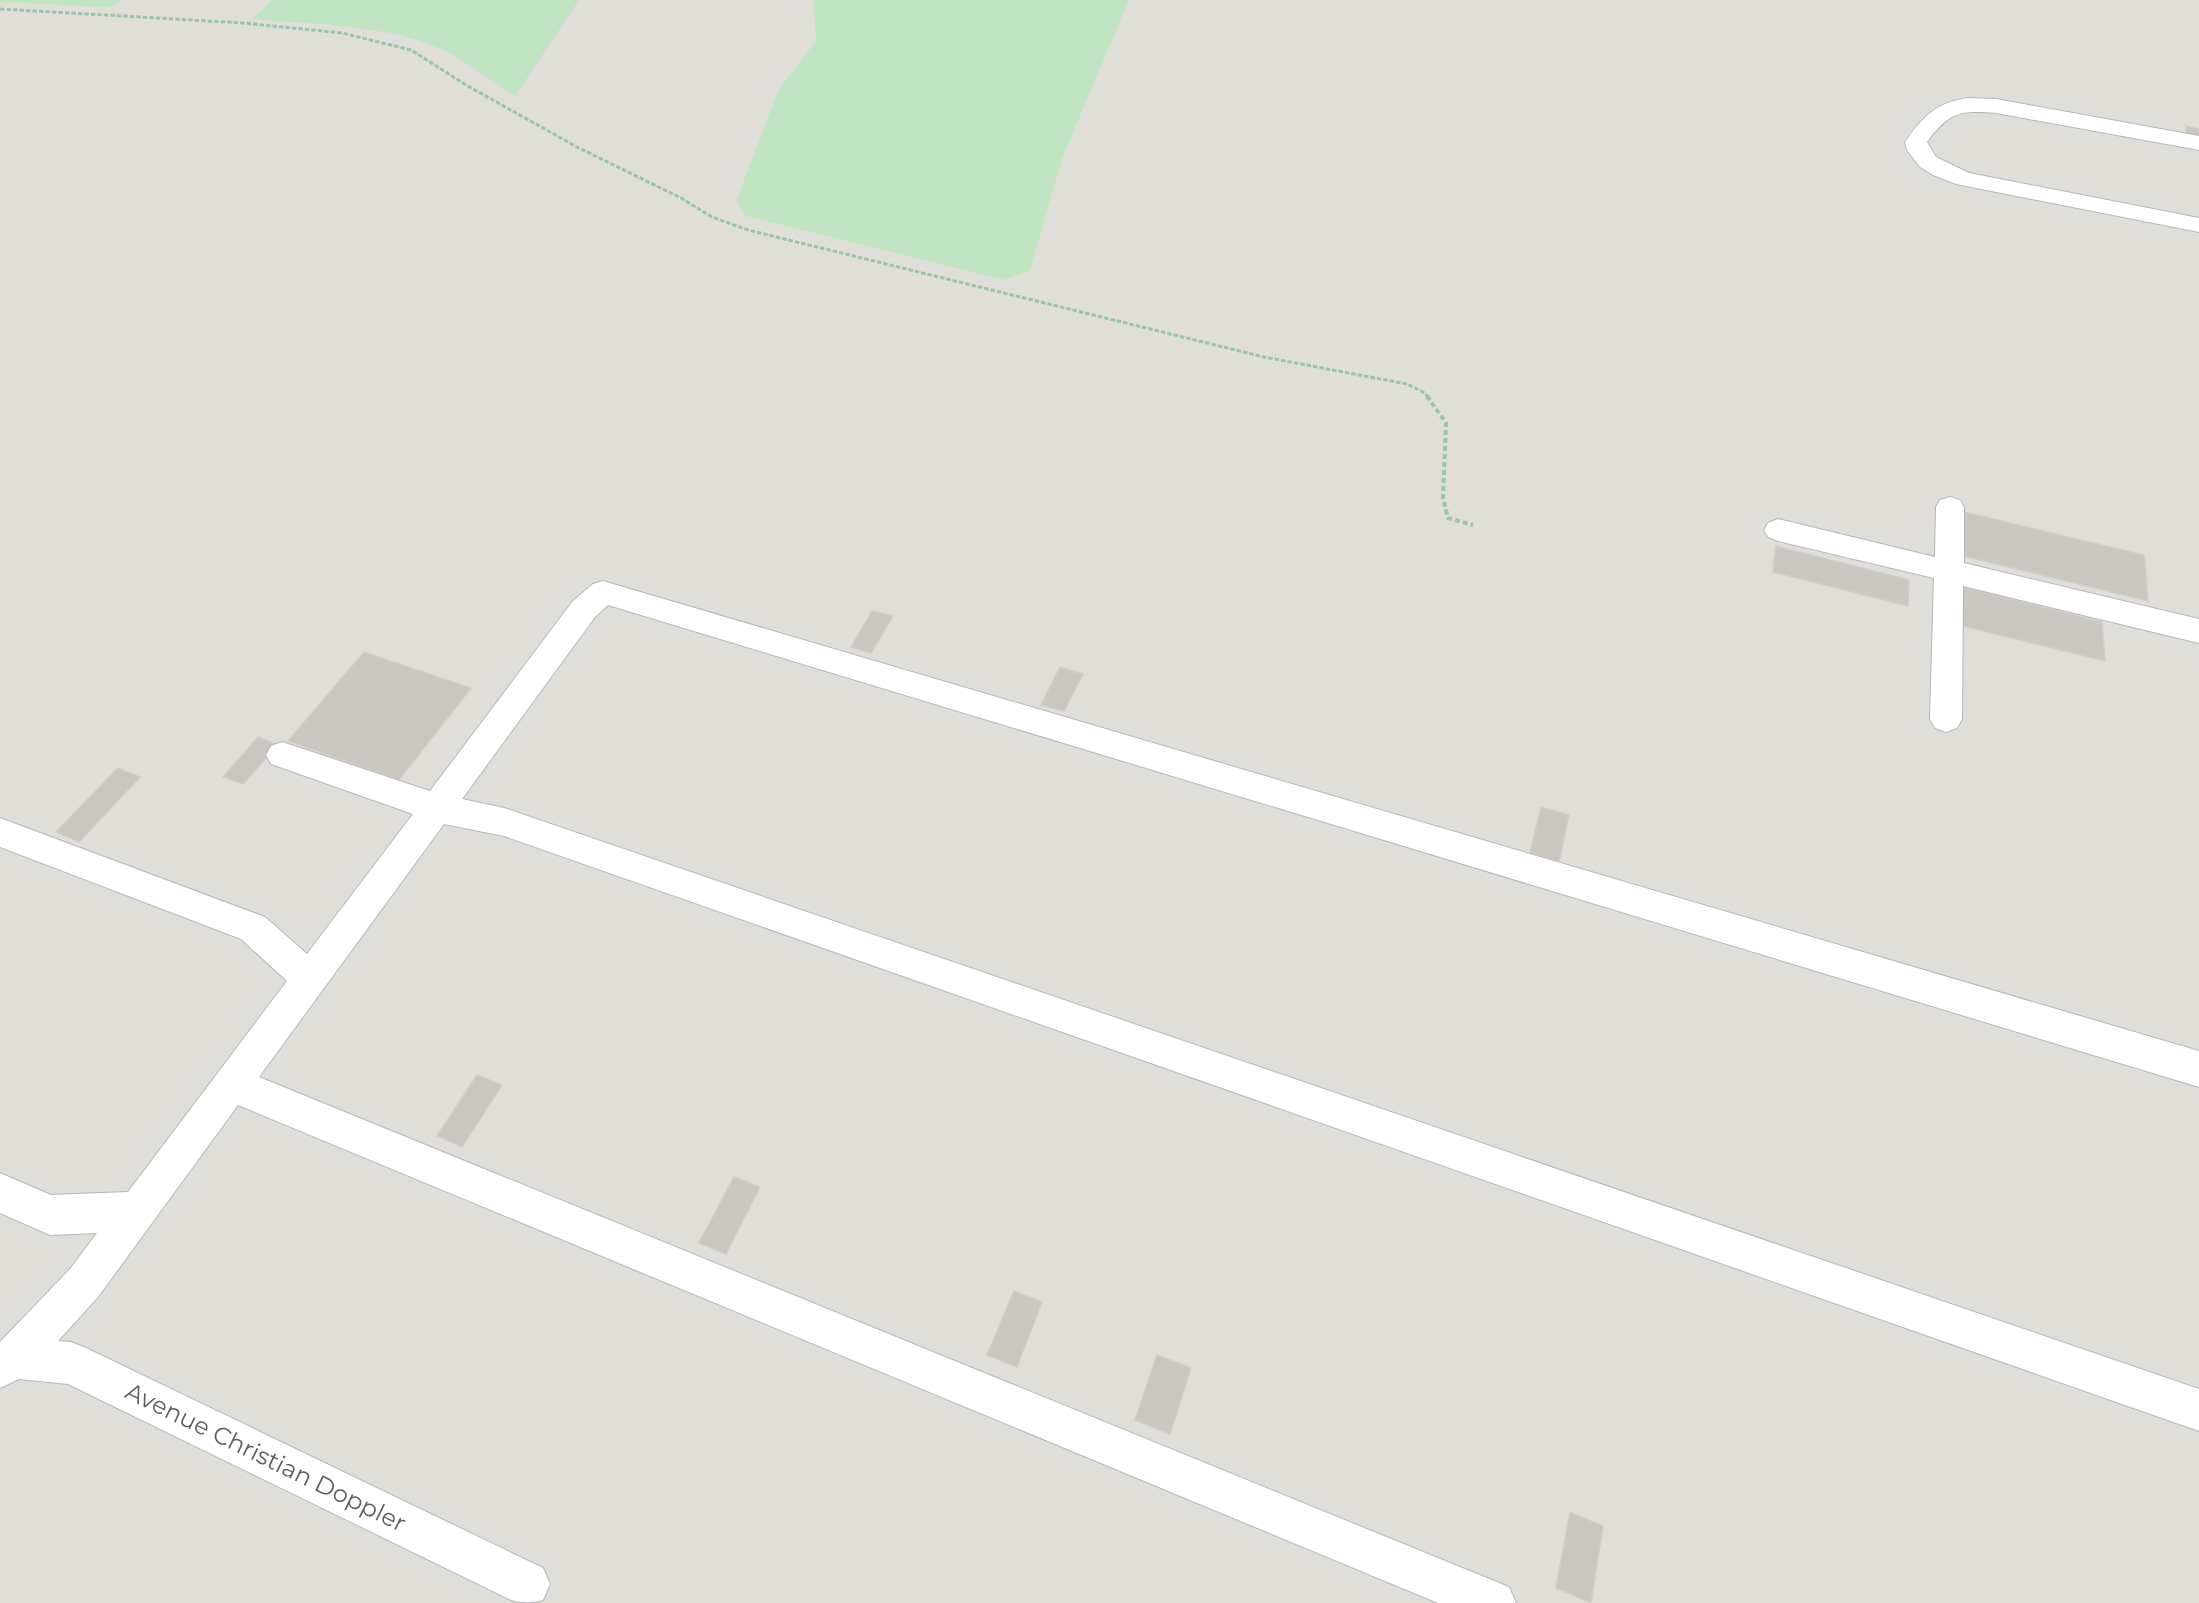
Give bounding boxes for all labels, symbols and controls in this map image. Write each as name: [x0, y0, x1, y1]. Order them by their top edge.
street label: Avenue Christian Doppler: [121, 1376, 411, 1538]

